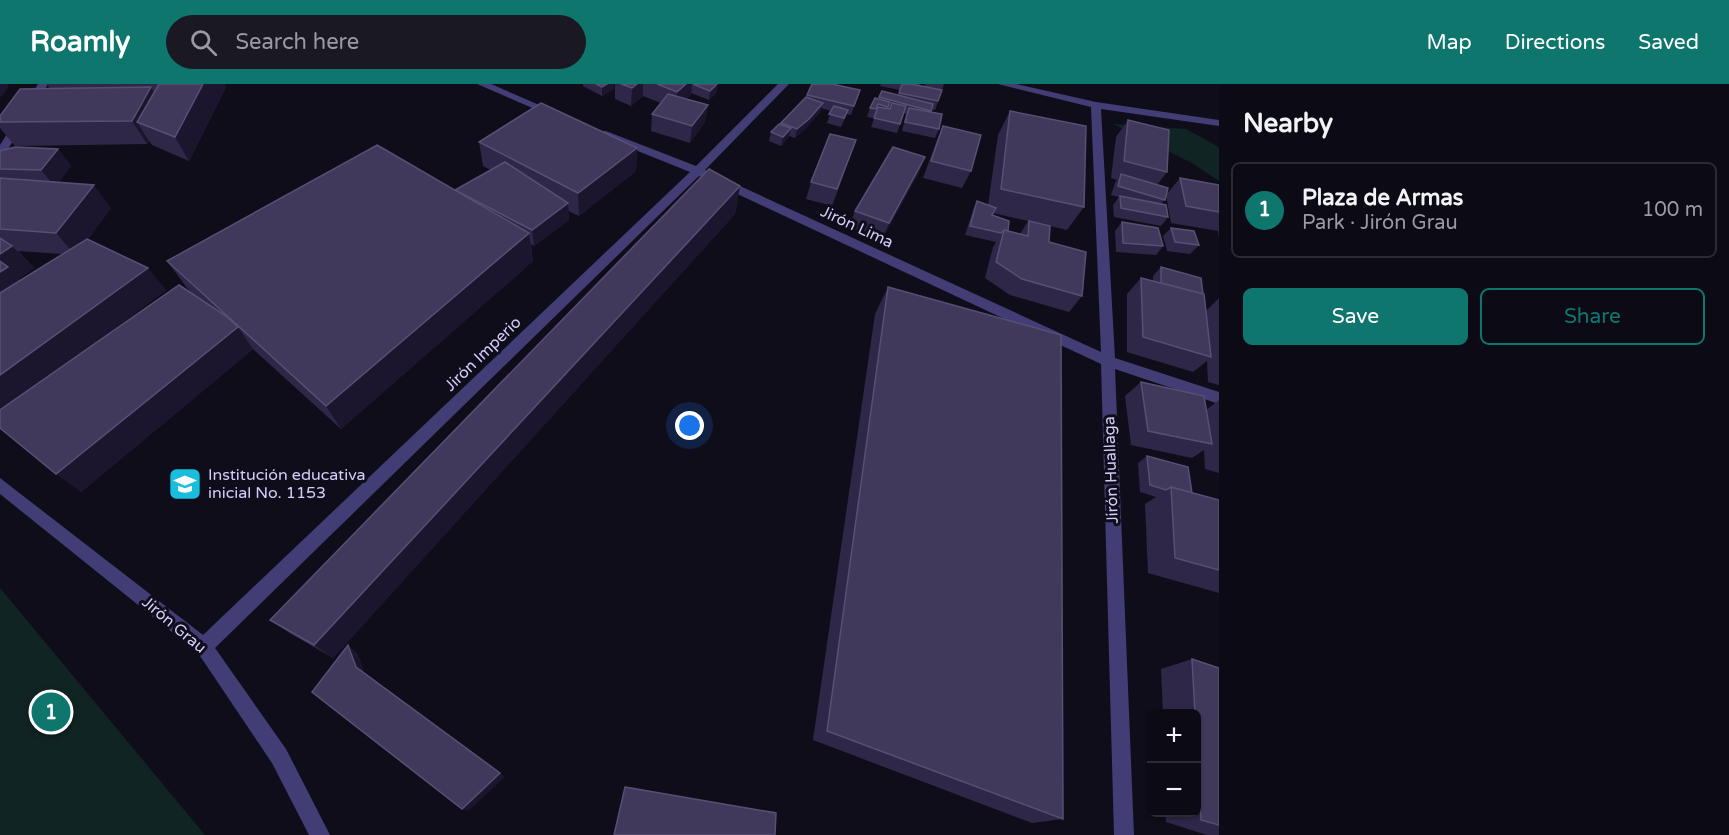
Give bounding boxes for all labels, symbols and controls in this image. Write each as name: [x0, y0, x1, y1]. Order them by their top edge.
search box: [166, 15, 586, 69]
text: Roamly: [30, 25, 130, 59]
icon: search: [187, 26, 220, 59]
text: Search here: [235, 29, 359, 55]
text: Map: [1426, 30, 1472, 55]
text: Directions: [1505, 30, 1605, 55]
text: Saved: [1638, 30, 1699, 55]
text: Nearby: [1243, 108, 1333, 139]
text: Plaza de Armas: [1302, 185, 1463, 211]
text: 1: [1258, 198, 1271, 222]
text: 100 m: [1642, 198, 1703, 222]
street label: Jirón Lima: [817, 201, 897, 253]
text: Park · Jirón Grau: [1302, 211, 1458, 235]
button: Save: [1243, 288, 1468, 345]
button: Share: [1480, 288, 1705, 345]
street label: Jirón Imperio: [440, 312, 526, 396]
your location: [675, 411, 704, 440]
street label: Jirón Huallaga: [1099, 416, 1123, 524]
place label: Institución educativa inicial No. 1153: [208, 465, 366, 503]
school or university icon: Institución educativa inicial No. 1153: [167, 466, 203, 502]
street label: Jirón Grau: [138, 592, 210, 658]
pin: 1: [32, 690, 70, 734]
map controls: [1147, 709, 1201, 817]
button: +: [1147, 709, 1201, 763]
button: −: [1147, 763, 1201, 817]

